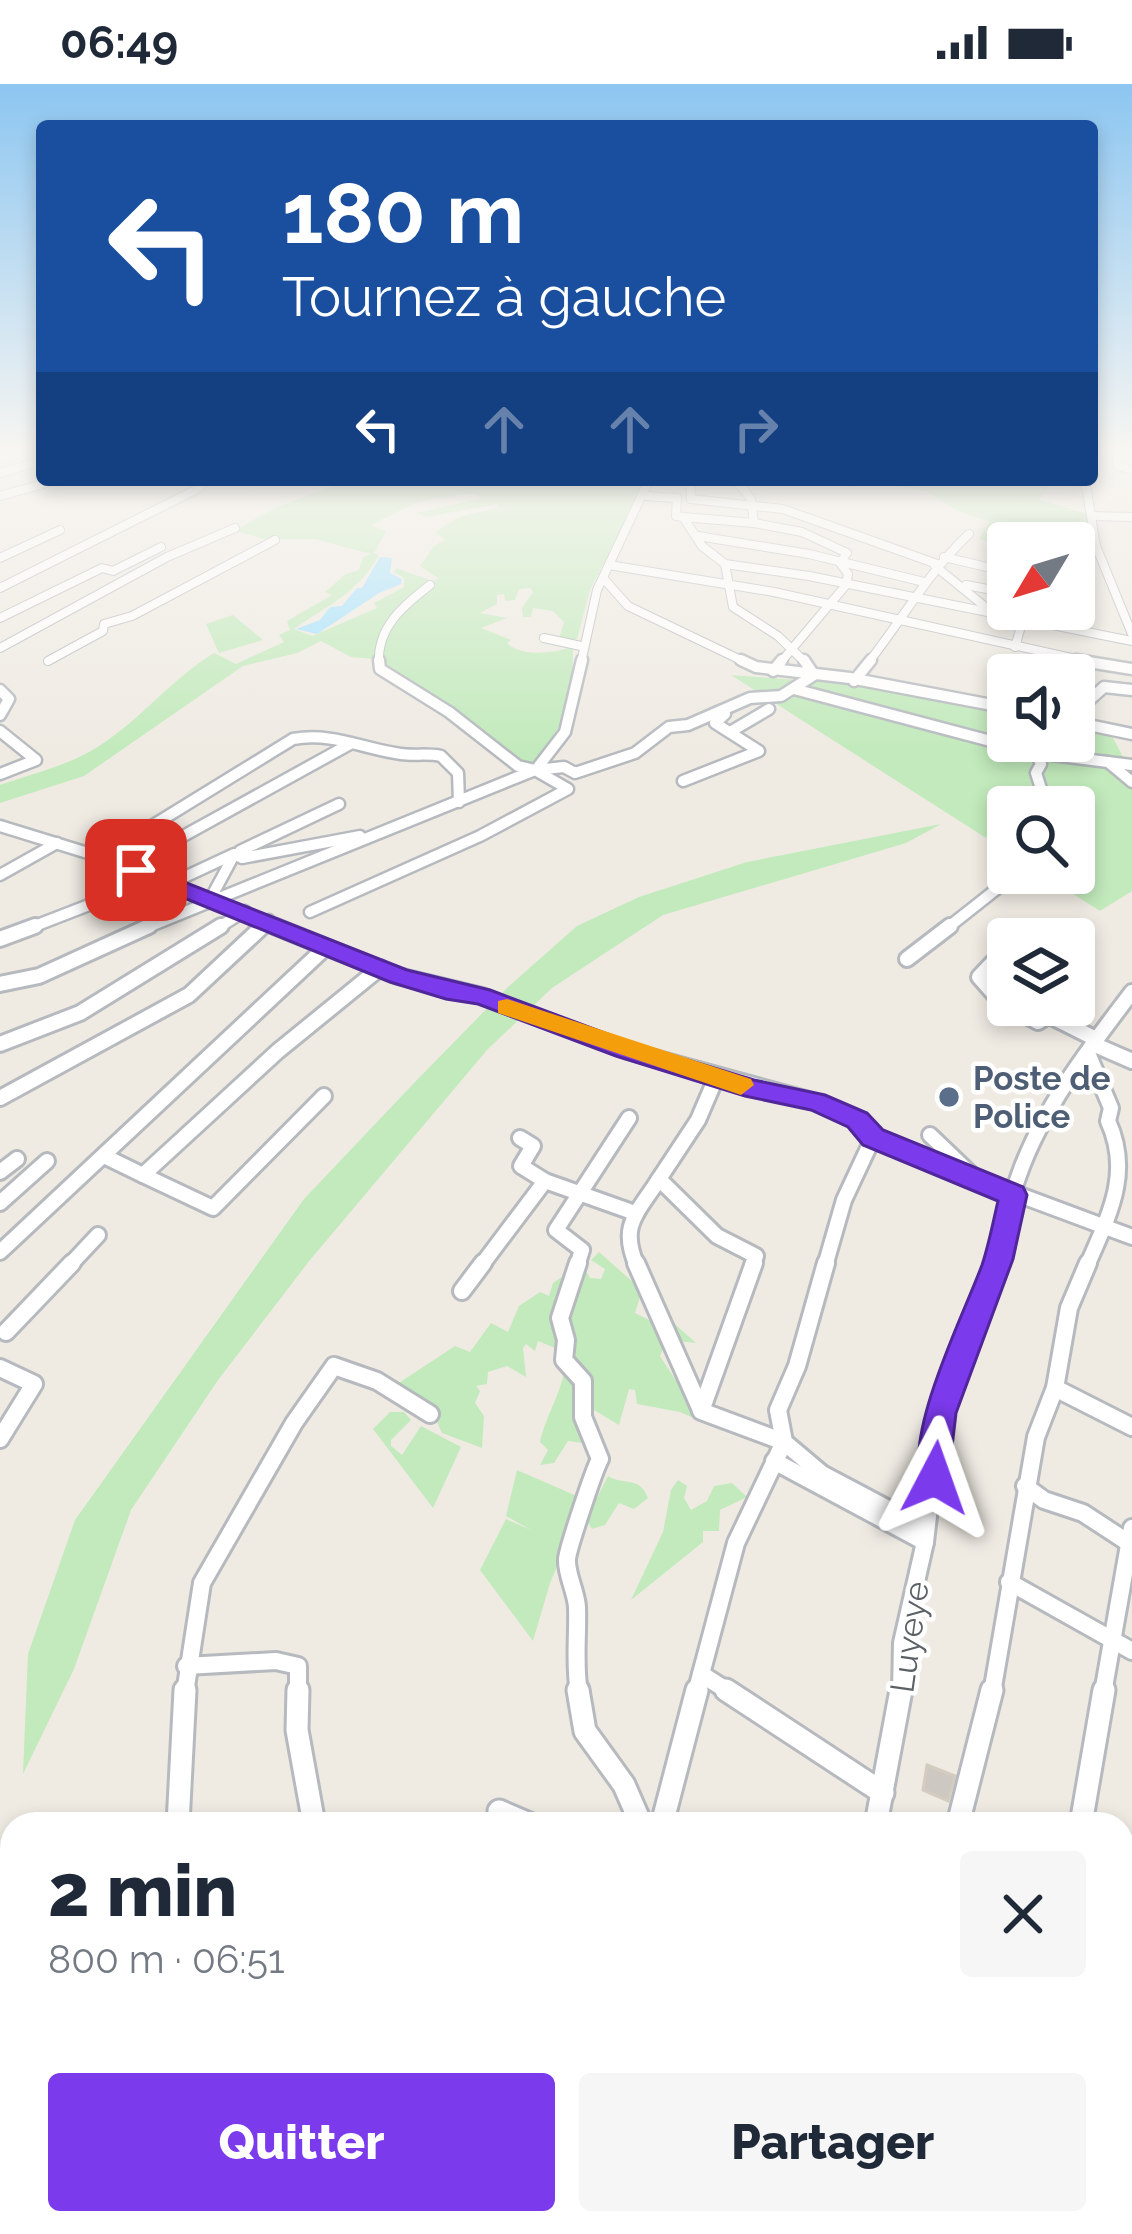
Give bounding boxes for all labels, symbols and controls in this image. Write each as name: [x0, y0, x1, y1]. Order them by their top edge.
text: 06:49: [60, 16, 178, 69]
text: 180 m: [282, 164, 524, 263]
icon: left: [84, 168, 240, 324]
text: Tournez à gauche: [282, 265, 726, 329]
icon: left: [345, 396, 411, 462]
icon: ahead: [471, 396, 537, 462]
icon: ahead: [597, 396, 663, 462]
icon: right: [723, 396, 789, 462]
north arrow: [987, 522, 1095, 630]
map controls: [987, 522, 1095, 1026]
button: sound: [987, 654, 1095, 762]
button: search: [987, 786, 1095, 894]
pin: [85, 819, 187, 921]
icon: arrive: [103, 837, 169, 903]
button: layers: [987, 918, 1095, 1026]
place label: Poste de Police: [973, 1059, 1111, 1136]
marker: Poste de Police: [936, 1084, 962, 1110]
position arrow: [872, 1415, 998, 1541]
street label: Luyeye: [882, 1579, 937, 1695]
text: 2 min: [48, 1848, 237, 1933]
button: close: [960, 1851, 1086, 1977]
text: 800 m · 06:51: [48, 1936, 285, 1982]
button: Quitter: [48, 2073, 555, 2211]
button: Partager: [579, 2073, 1086, 2211]

